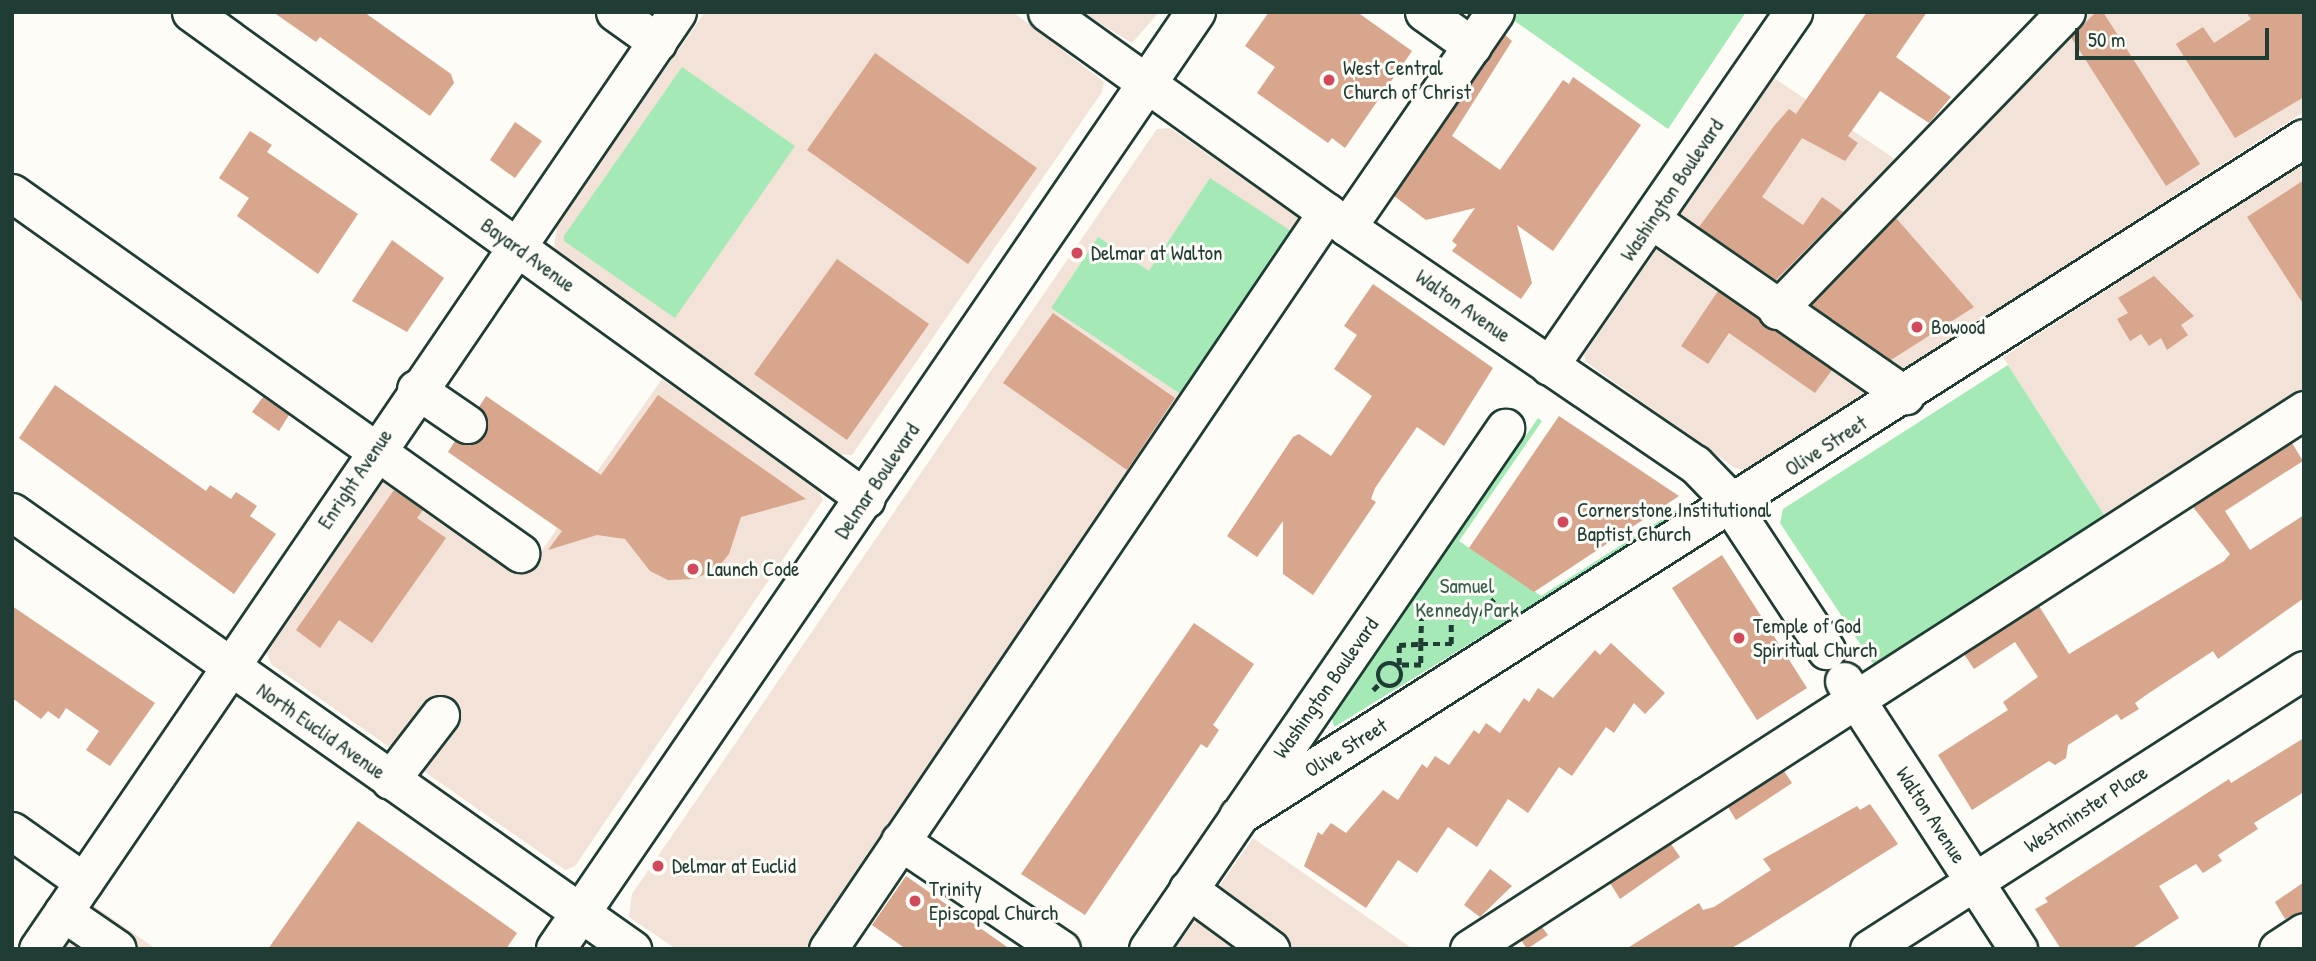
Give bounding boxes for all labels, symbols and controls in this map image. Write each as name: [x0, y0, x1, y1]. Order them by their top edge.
scale bar: [2078, 14, 2272, 58]
text: 50 m: [2088, 25, 2125, 54]
place label: West Central Church of Christ: [1343, 55, 1471, 105]
marker: West Central Church of Christ: [1321, 72, 1337, 88]
street label: Washington Boulevard: [1615, 114, 1729, 266]
street label: Bayard Avenue: [476, 212, 580, 298]
place label: Delmar at Walton: [1091, 240, 1223, 266]
marker: Delmar at Walton: [1069, 245, 1085, 261]
street label: Walton Avenue: [1411, 264, 1515, 348]
place label: Bowood: [1931, 314, 1985, 340]
marker: Bowood: [1909, 319, 1925, 335]
street label: Olive Street: [1780, 410, 1872, 482]
street label: Delmar Boulevard: [829, 419, 925, 543]
street label: Enright Avenue: [312, 424, 398, 534]
place label: Cornerstone Institutional Baptist Church: [1577, 497, 1771, 547]
marker: Cornerstone Institutional Baptist Church: [1555, 514, 1571, 530]
place label: Launch Code: [707, 556, 799, 582]
marker: Launch Code: [685, 561, 701, 577]
park label: Samuel Kennedy Park: [1415, 573, 1519, 623]
street label: Washington Boulevard: [1268, 613, 1384, 763]
place label: Temple of God Spiritual Church: [1753, 613, 1877, 663]
marker: Temple of God Spiritual Church: [1731, 630, 1747, 646]
street label: North Euclid Avenue: [252, 677, 390, 785]
street label: Olive Street: [1300, 713, 1392, 783]
street label: Westminster Place: [2020, 760, 2152, 858]
street label: Walton Avenue: [1890, 762, 1972, 868]
place label: Delmar at Euclid: [672, 853, 796, 879]
marker: Delmar at Euclid: [650, 858, 666, 874]
place label: Trinity Episcopal Church: [929, 876, 1058, 926]
marker: Trinity Episcopal Church: [907, 893, 923, 909]

